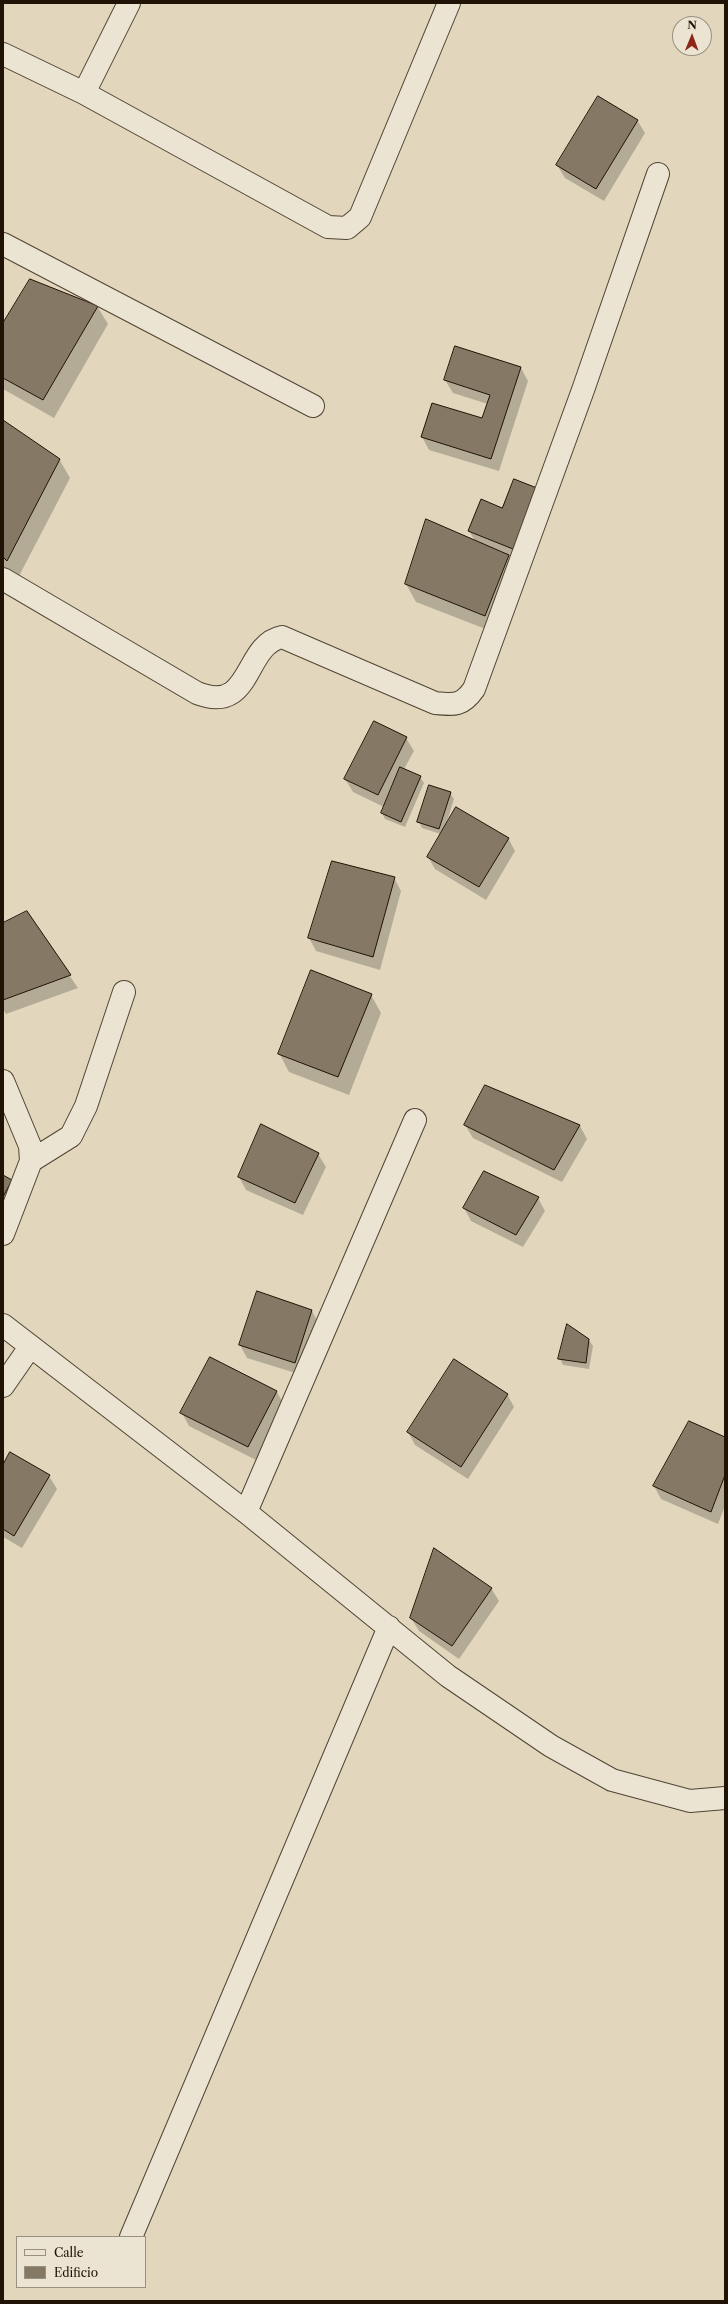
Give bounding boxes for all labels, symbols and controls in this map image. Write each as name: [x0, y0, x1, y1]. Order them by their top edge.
north arrow: [672, 16, 712, 56]
text: N: [687, 18, 697, 32]
legend: [16, 2236, 146, 2288]
text: Calle: [54, 2245, 83, 2260]
text: Edificio: [54, 2265, 98, 2280]

